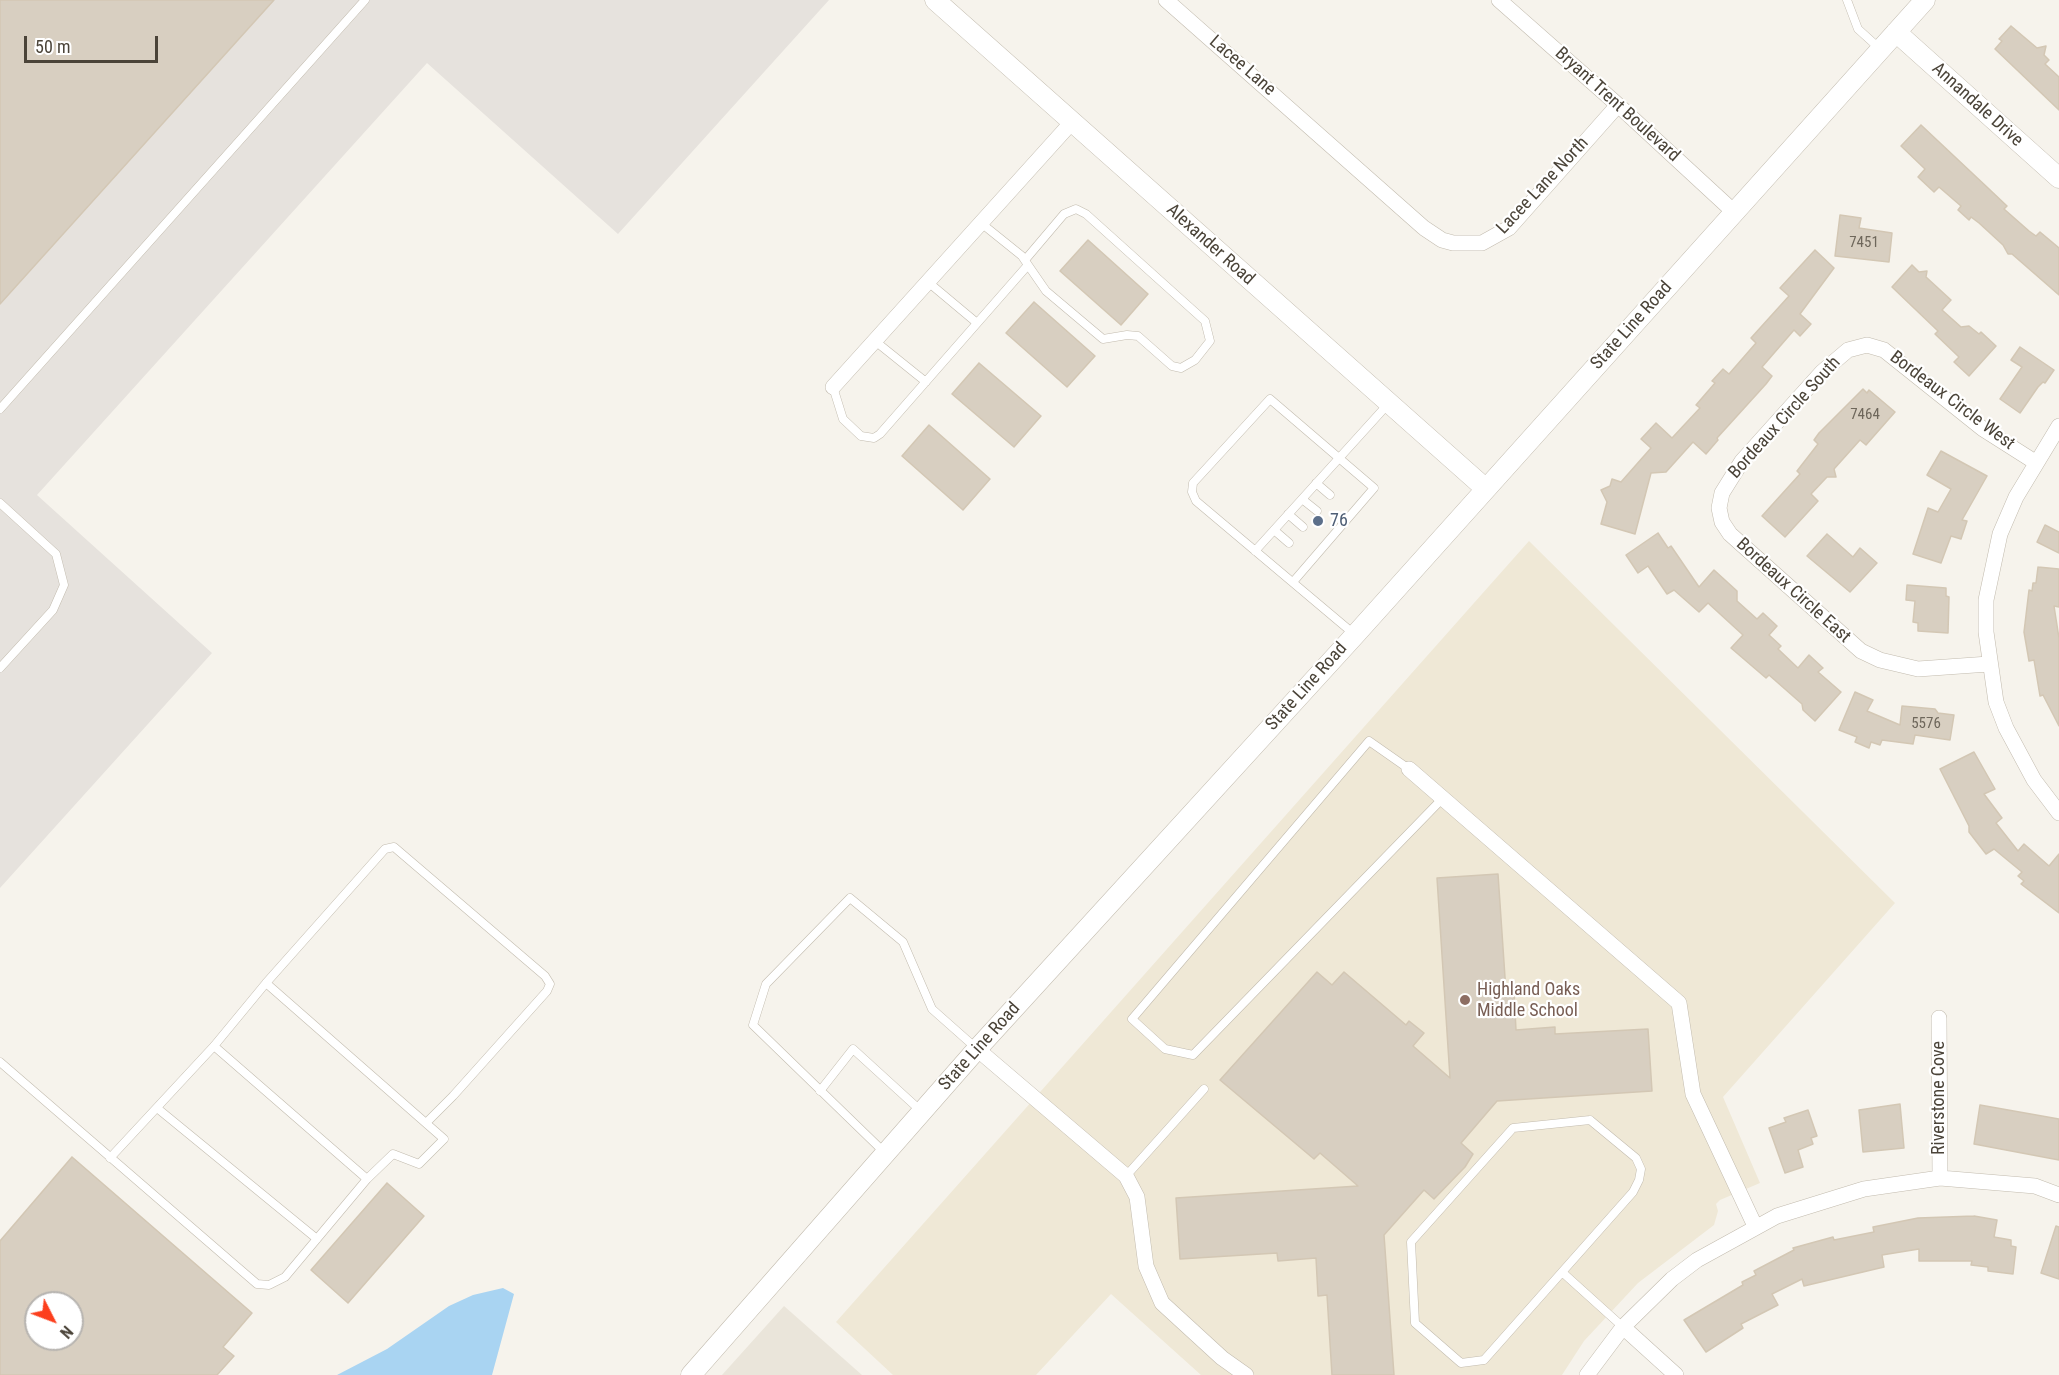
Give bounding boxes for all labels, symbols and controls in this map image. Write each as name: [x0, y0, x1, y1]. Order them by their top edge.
scale bar: [27, 24, 160, 62]
street label: Lacee Lane: [1204, 31, 1280, 101]
text: 50 m: [35, 36, 70, 57]
street label: Bryant Trent Boulevard: [1550, 43, 1684, 167]
street label: Annandale Drive: [1927, 58, 2027, 152]
street label: Lacee Lane North: [1492, 133, 1594, 239]
street label: Alexander Road: [1161, 200, 1259, 290]
house number: 7451: [1849, 234, 1879, 252]
street label: State Line Road: [1587, 277, 1677, 375]
street label: Bordeaux Circle West: [1885, 347, 2019, 455]
street label: Bordeaux Circle South: [1725, 353, 1845, 483]
house number: 7464: [1850, 406, 1880, 424]
place label: 76: [1330, 510, 1348, 532]
marker: 76: [1311, 514, 1325, 528]
street label: Bordeaux Circle East: [1731, 534, 1855, 648]
street label: State Line Road: [1262, 638, 1352, 736]
house number: 5576: [1911, 715, 1941, 733]
place label: Highland Oaks Middle School: [1477, 979, 1580, 1022]
marker: Highland Oaks Middle School: [1458, 993, 1472, 1007]
street label: State Line Road: [935, 998, 1025, 1096]
street label: Riverstone Cove: [1928, 1041, 1950, 1155]
north arrow: [24, 1291, 84, 1351]
text: N: [56, 1322, 77, 1342]

